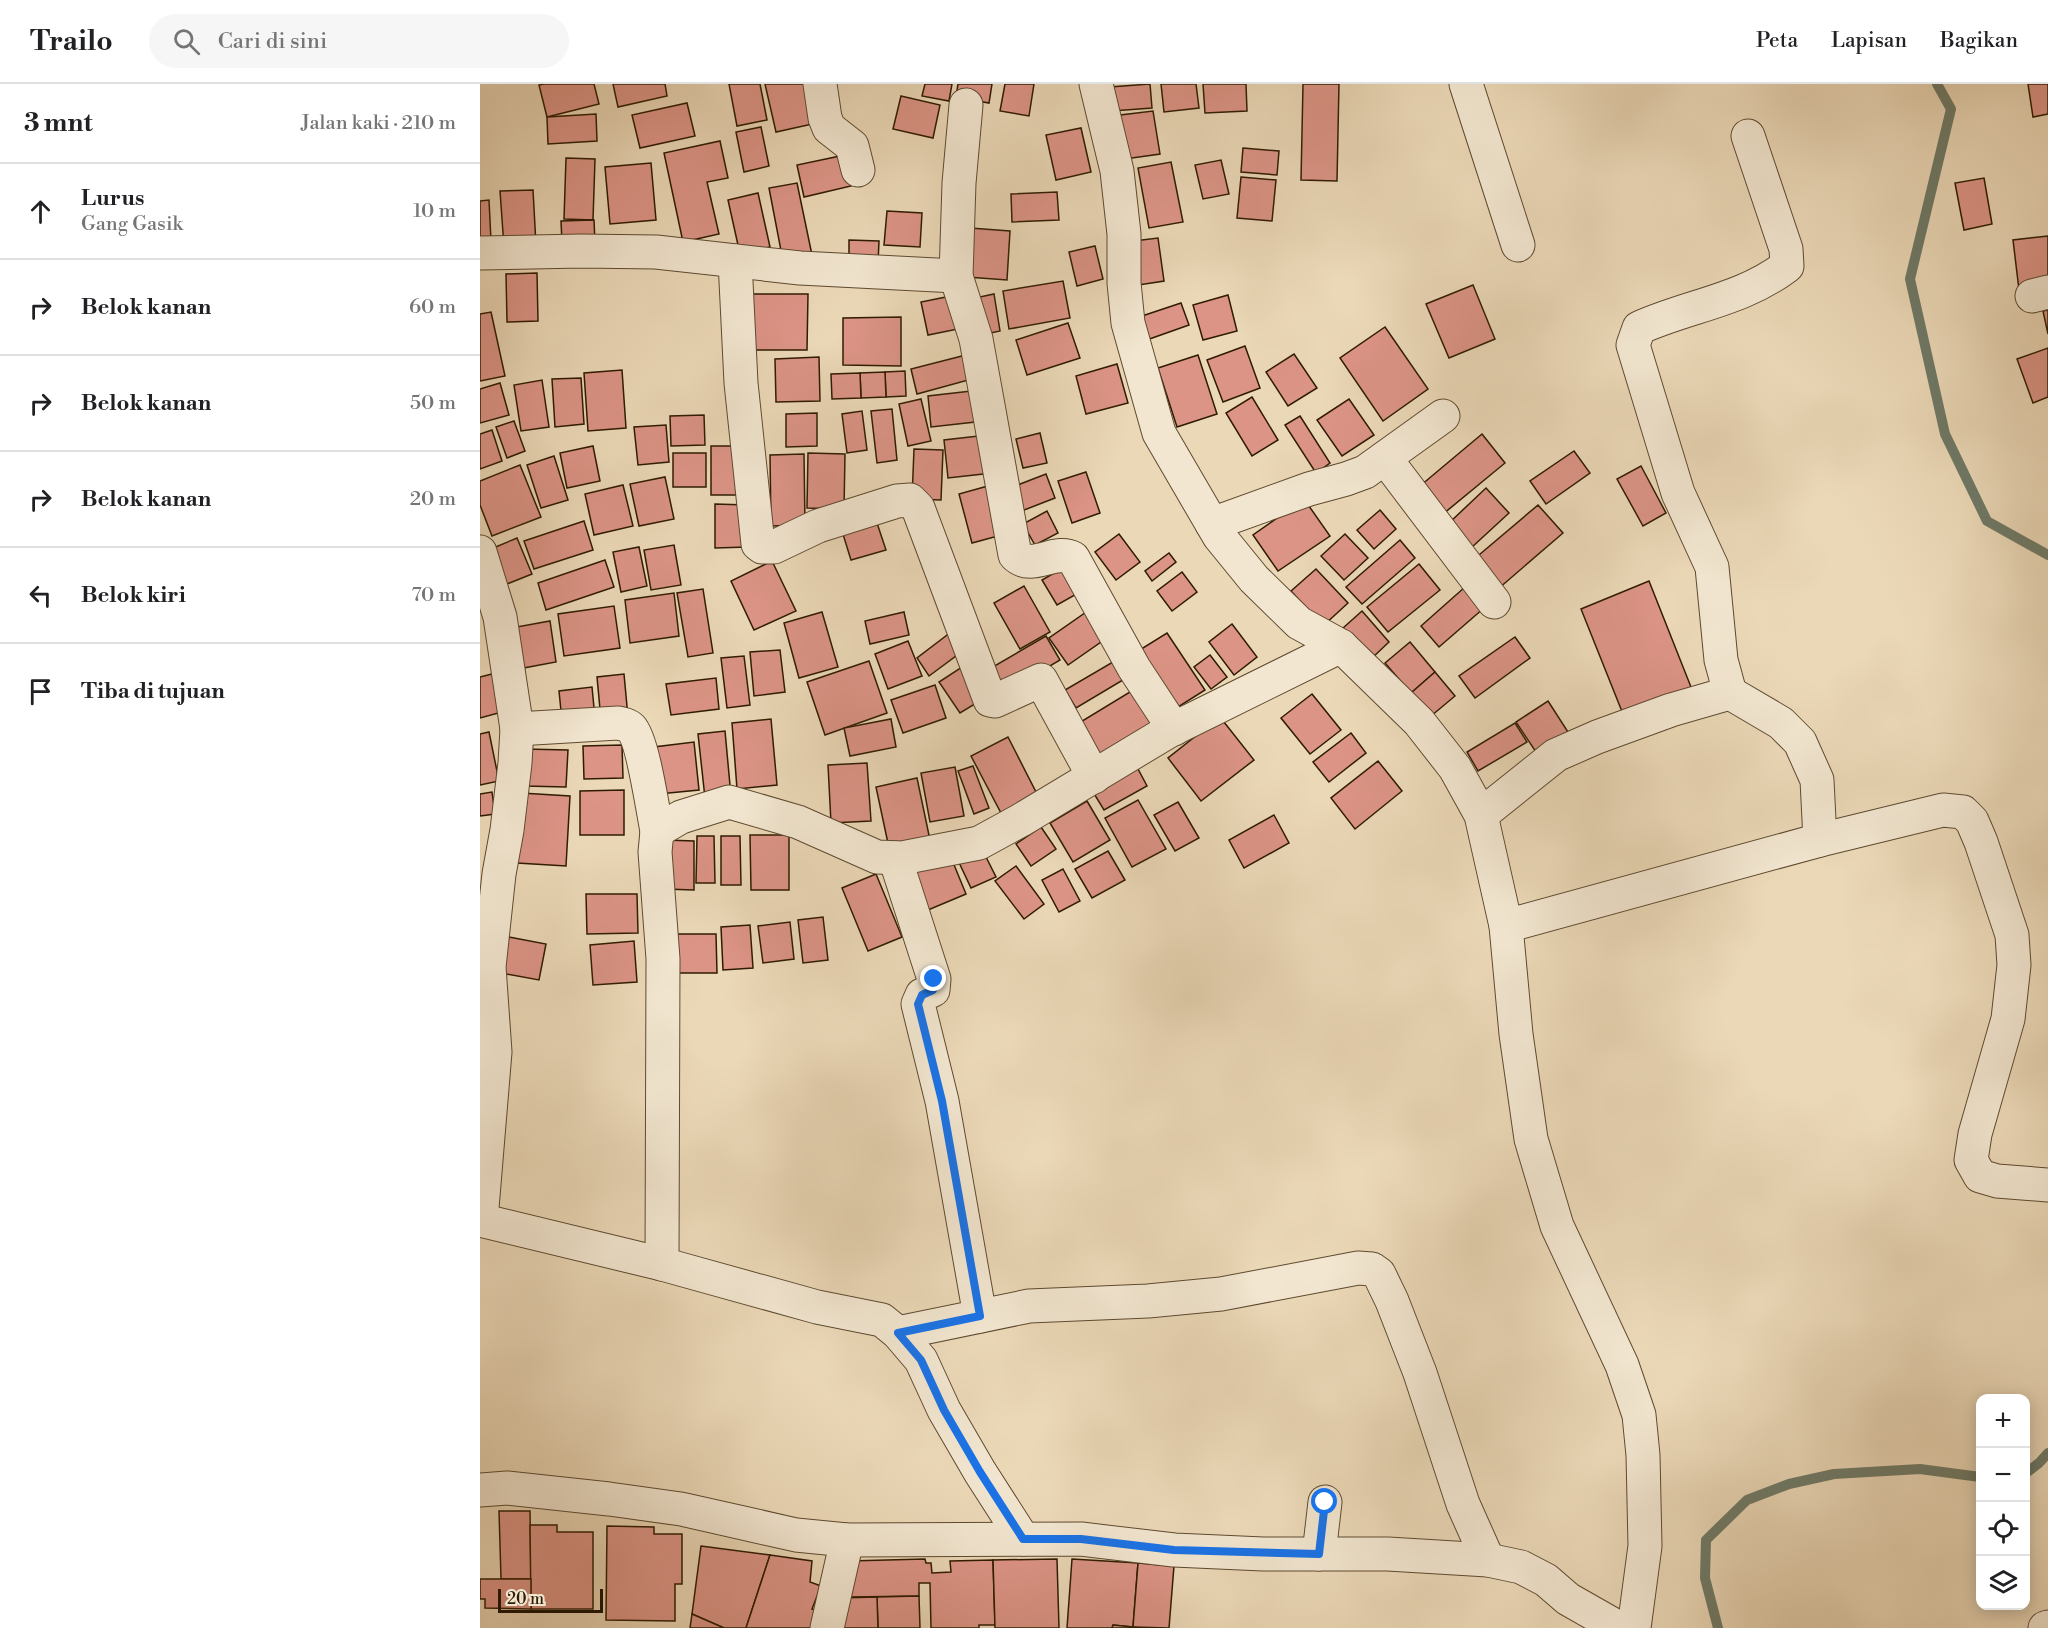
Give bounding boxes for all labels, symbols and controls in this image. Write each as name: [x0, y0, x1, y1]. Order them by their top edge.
search box: [149, 14, 569, 68]
text: Trailo: [30, 24, 113, 59]
icon: search: [170, 25, 203, 58]
text: Cari di sini: [218, 28, 327, 55]
text: Peta: [1756, 28, 1798, 54]
text: Lapisan: [1831, 28, 1907, 54]
text: Bagikan: [1940, 28, 2018, 54]
text: 3 mnt: [24, 107, 93, 139]
text: Jalan kaki · 210 m: [301, 111, 456, 136]
text: Lurus: [81, 185, 144, 212]
icon: ahead: [24, 195, 57, 228]
text: 10 m: [413, 199, 456, 224]
text: Gang Gasik: [81, 212, 183, 237]
icon: right: [24, 291, 57, 324]
text: Belok kanan: [81, 294, 211, 321]
text: 60 m: [409, 295, 456, 320]
icon: right: [24, 387, 57, 420]
text: Belok kanan: [81, 390, 211, 417]
text: 50 m: [410, 391, 456, 416]
icon: right: [24, 483, 57, 516]
text: Belok kanan: [81, 486, 211, 513]
text: 20 m: [410, 487, 456, 512]
icon: left: [24, 579, 57, 612]
text: Belok kiri: [81, 582, 186, 609]
text: 70 m: [412, 583, 456, 608]
icon: arrive: [24, 675, 57, 708]
text: Tiba di tujuan: [81, 678, 225, 705]
route end: [920, 965, 946, 991]
map controls: [1976, 1394, 2030, 1610]
button: +: [1976, 1394, 2030, 1448]
button: −: [1976, 1448, 2030, 1502]
route start: [1311, 1488, 1337, 1514]
button: locate: [1976, 1502, 2030, 1556]
button: layers: [1976, 1556, 2030, 1610]
scale bar: [498, 1586, 603, 1614]
text: 20 m: [507, 1589, 544, 1609]

